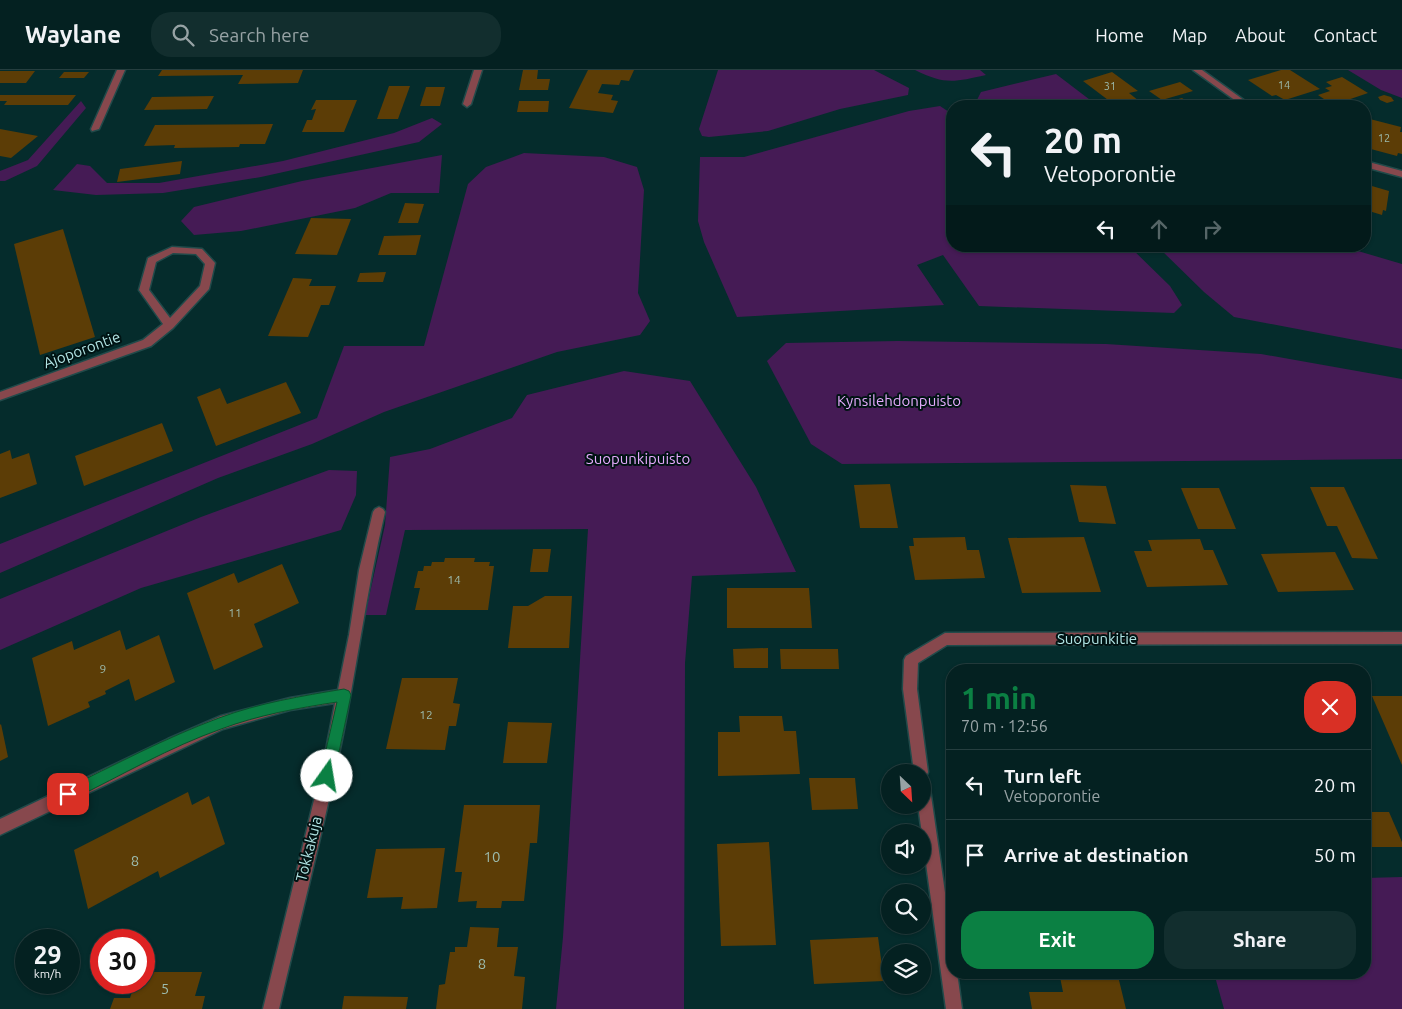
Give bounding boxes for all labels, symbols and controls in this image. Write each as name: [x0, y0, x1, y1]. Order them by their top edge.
search box: [151, 12, 501, 57]
text: Waylane: [25, 21, 121, 48]
icon: search: [169, 21, 197, 49]
text: Search here: [209, 24, 309, 46]
text: Home: [1095, 25, 1144, 45]
text: Map: [1172, 25, 1207, 45]
text: About: [1235, 25, 1285, 45]
text: Contact: [1313, 25, 1377, 45]
house number: 14: [1278, 79, 1290, 91]
house number: 31: [1104, 80, 1116, 92]
icon: left: [961, 120, 1026, 185]
text: 20 m: [1044, 120, 1122, 160]
house number: 12: [1378, 132, 1390, 144]
text: Vetoporontie: [1044, 161, 1176, 186]
icon: left: [1092, 215, 1120, 243]
icon: ahead: [1145, 215, 1173, 243]
icon: right: [1198, 215, 1226, 243]
street label: Ajoporontie: [41, 328, 123, 371]
park label: Kynsilehdonpuisto: [837, 392, 961, 409]
park label: Suopunkipuisto: [586, 450, 690, 467]
house number: 14: [447, 573, 461, 586]
house number: 11: [228, 606, 242, 619]
street label: Suopunkitie: [1057, 630, 1137, 647]
house number: 9: [100, 662, 106, 675]
text: 1 min: [961, 681, 1037, 715]
button: close: [1304, 681, 1356, 733]
house number: 12: [419, 708, 433, 721]
text: 70 m · 12:56: [961, 717, 1048, 735]
position arrow: [300, 749, 352, 801]
north arrow: [881, 764, 931, 814]
map controls: [881, 764, 931, 994]
text: Turn left: [1004, 765, 1082, 787]
icon: left: [961, 771, 989, 799]
pin: [47, 773, 89, 815]
text: 20 m: [1314, 774, 1356, 796]
icon: arrive: [54, 780, 82, 808]
text: Vetoporontie: [1004, 787, 1100, 805]
street label: Tokkakuja: [292, 814, 325, 883]
button: sound: [881, 824, 931, 874]
icon: arrive: [961, 841, 989, 869]
text: Arrive at destination: [1004, 844, 1189, 866]
text: 50 m: [1314, 844, 1356, 866]
house number: 10: [484, 848, 500, 865]
house number: 8: [131, 852, 139, 869]
button: search: [881, 884, 931, 934]
button: Exit: [961, 911, 1154, 969]
button: Share: [1164, 911, 1356, 969]
speed limit sign: 30: [90, 929, 155, 994]
text: 29: [33, 941, 62, 969]
button: layers: [881, 944, 931, 994]
house number: 8: [478, 955, 486, 972]
text: km/h: [34, 967, 61, 980]
house number: 5: [161, 980, 169, 997]

